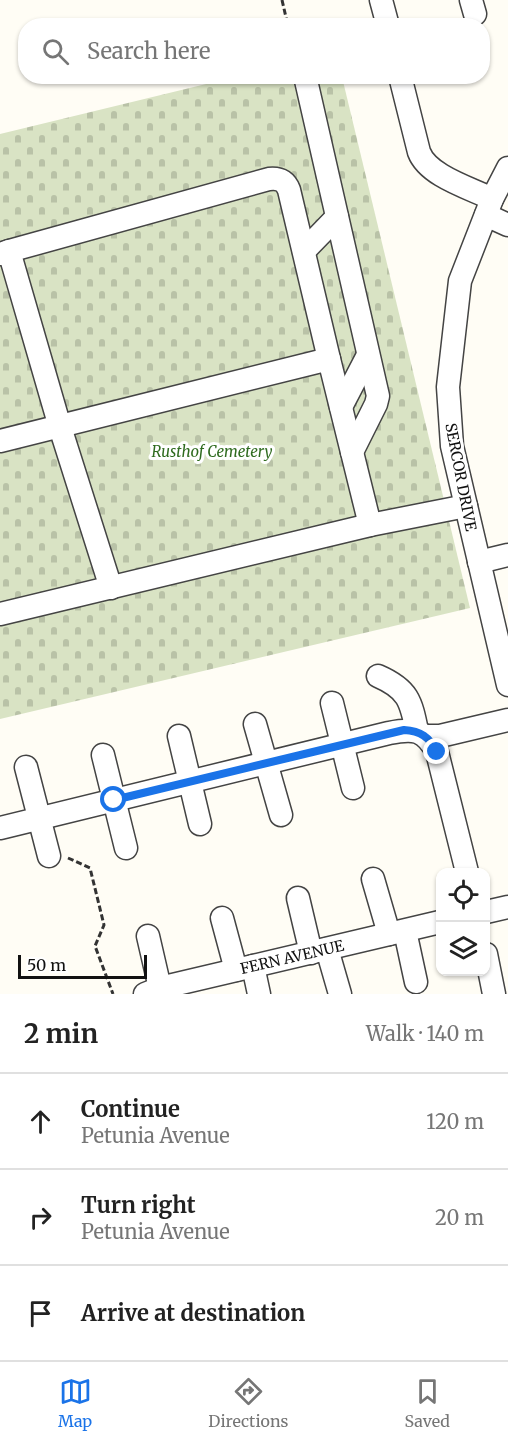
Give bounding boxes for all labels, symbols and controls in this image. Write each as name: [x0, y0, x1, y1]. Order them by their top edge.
search box: [18, 18, 490, 84]
icon: search: [39, 35, 72, 68]
text: Search here: [87, 37, 210, 65]
street label: SERCOR DRIVE: [441, 421, 481, 533]
park label: Rusthof Cemetery: [151, 442, 273, 461]
route end: [423, 738, 449, 764]
route start: [100, 786, 126, 812]
map controls: [436, 868, 490, 976]
button: locate: [436, 868, 490, 922]
button: layers: [436, 922, 490, 976]
street label: FERN AVENUE: [238, 936, 346, 978]
scale bar: [18, 952, 147, 980]
text: 50 m: [27, 955, 66, 975]
text: 2 min: [24, 1017, 98, 1050]
text: Walk · 140 m: [366, 1021, 484, 1046]
text: Continue: [81, 1095, 180, 1123]
icon: ahead: [24, 1105, 57, 1138]
text: 120 m: [426, 1109, 484, 1134]
text: Petunia Avenue: [81, 1123, 230, 1148]
text: Turn right: [81, 1191, 195, 1219]
icon: right: [24, 1201, 57, 1234]
text: 20 m: [435, 1205, 484, 1230]
text: Petunia Avenue: [81, 1219, 230, 1244]
icon: arrive: [24, 1297, 57, 1330]
text: Arrive at destination: [81, 1299, 305, 1327]
tab: Map: [58, 1375, 92, 1431]
tab: Directions: [208, 1375, 288, 1431]
tab: Saved: [405, 1375, 450, 1431]

